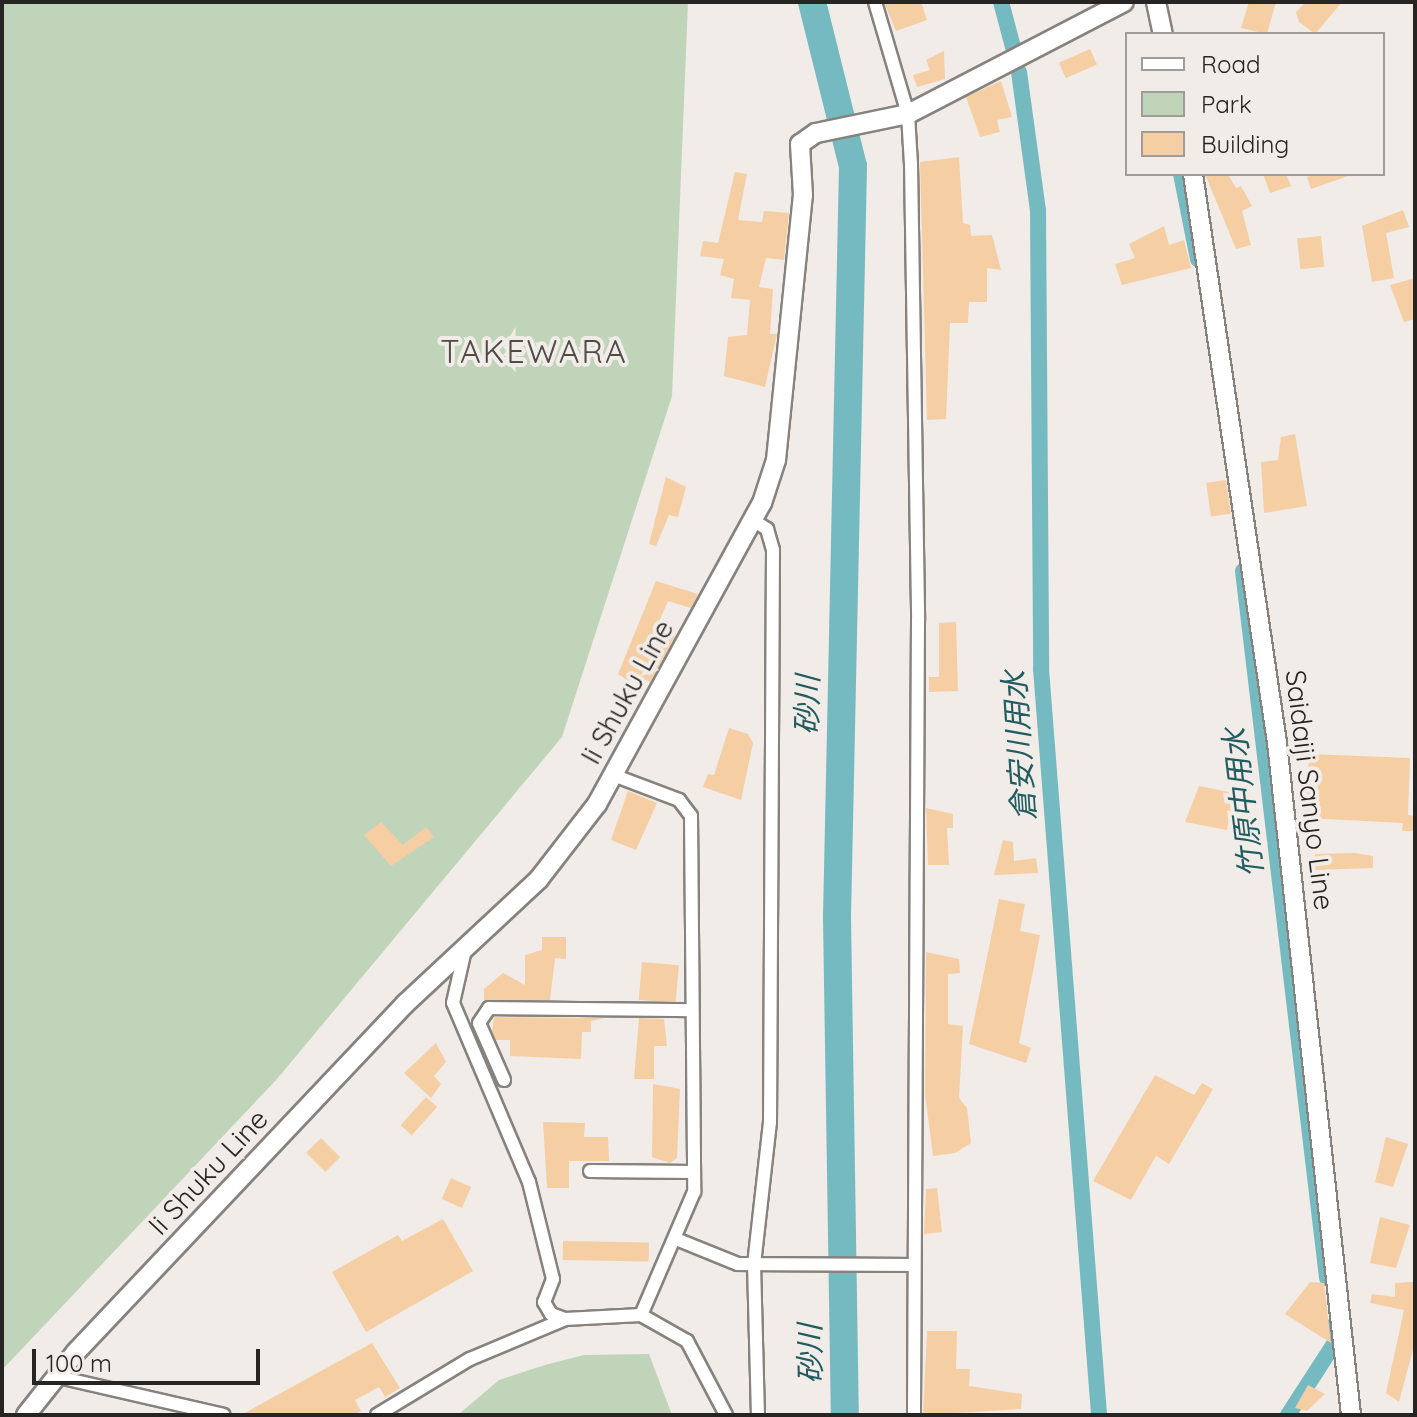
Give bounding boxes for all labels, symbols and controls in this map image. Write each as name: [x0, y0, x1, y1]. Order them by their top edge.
legend: [1125, 32, 1385, 176]
text: Road: [1201, 49, 1261, 79]
text: Park: [1201, 89, 1252, 119]
text: Building: [1201, 129, 1289, 159]
district label: TAKEWARA: [440, 332, 628, 370]
street label: Ii Shuku Line: [574, 614, 680, 770]
street label: Saidaiji Sanyo Line: [1279, 668, 1341, 912]
water label: 倉安川用水: [996, 670, 1042, 822]
water label: 砂川: [788, 675, 826, 735]
water label: 竹原中用水: [1216, 726, 1270, 880]
street label: Ii Shuku Line: [141, 1102, 275, 1242]
water label: 砂川: [791, 1324, 829, 1384]
scale bar: [36, 1333, 264, 1383]
text: 100 m: [46, 1348, 112, 1378]

